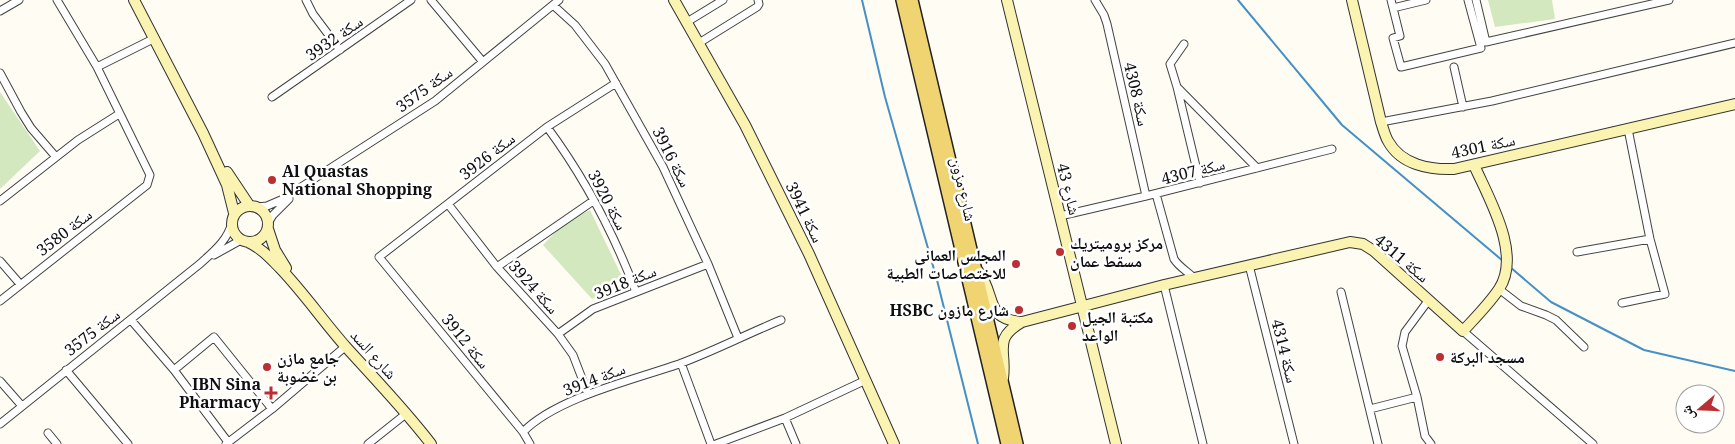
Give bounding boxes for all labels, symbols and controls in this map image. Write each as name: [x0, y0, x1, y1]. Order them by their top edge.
street label: سكة 3932: [301, 10, 367, 66]
street label: سكة 4308: [1119, 60, 1155, 128]
street label: سكة 3575: [391, 61, 457, 117]
street label: سكة 3916: [647, 123, 697, 191]
street label: سكة 3926: [455, 127, 519, 185]
street label: سكة 4301: [1449, 128, 1517, 164]
street label: سكة 4307: [1159, 152, 1227, 190]
street label: شارع مزون: [946, 155, 982, 223]
place label: Al Quastas National Shopping: [282, 160, 432, 200]
street label: شارع 43: [1052, 161, 1086, 217]
street label: سكة 3920: [583, 166, 633, 234]
marker: Al Quastas National Shopping: [266, 174, 278, 186]
street label: سكة 3941: [781, 178, 829, 246]
street label: سكة 3580: [32, 203, 96, 261]
street label: سكة 4311: [1370, 229, 1434, 287]
place label: مركز بروميتريك مسقط عمان: [1070, 232, 1163, 272]
place label: المجلس العماني للاختصاصات الطبية: [887, 244, 1006, 284]
marker: مركز بروميتريك مسقط عمان: [1054, 246, 1066, 258]
street label: سكة 3924: [504, 255, 564, 319]
marker: المجلس العماني للاختصاصات الطبية: [1010, 258, 1022, 270]
street label: سكة 3918: [591, 260, 659, 304]
place label: HSBC شارع مازون: [890, 299, 1009, 321]
street label: سكة 3575: [60, 303, 124, 361]
marker: HSBC شارع مازون: [1013, 304, 1025, 316]
place label: مكتبة الجيل الواعد: [1082, 306, 1153, 346]
street label: سكة 3912: [437, 309, 495, 373]
street label: سكة 4314: [1266, 317, 1304, 385]
marker: مكتبة الجيل الواعد: [1066, 320, 1078, 332]
street label: شارع السد: [346, 324, 402, 384]
place label: مسجد البركة: [1450, 346, 1525, 368]
place label: جامع مازن بن غضوبة: [277, 347, 339, 387]
marker: مسجد البركة: [1434, 351, 1446, 363]
street label: سكة 3914: [560, 357, 628, 401]
marker: جامع مازن بن غضوبة: [261, 361, 273, 373]
place label: IBN Sina Pharmacy: [179, 373, 262, 413]
north arrow: [1675, 384, 1725, 434]
marker: IBN Sina Pharmacy: [265, 387, 277, 399]
text: ش: [1676, 403, 1699, 424]

